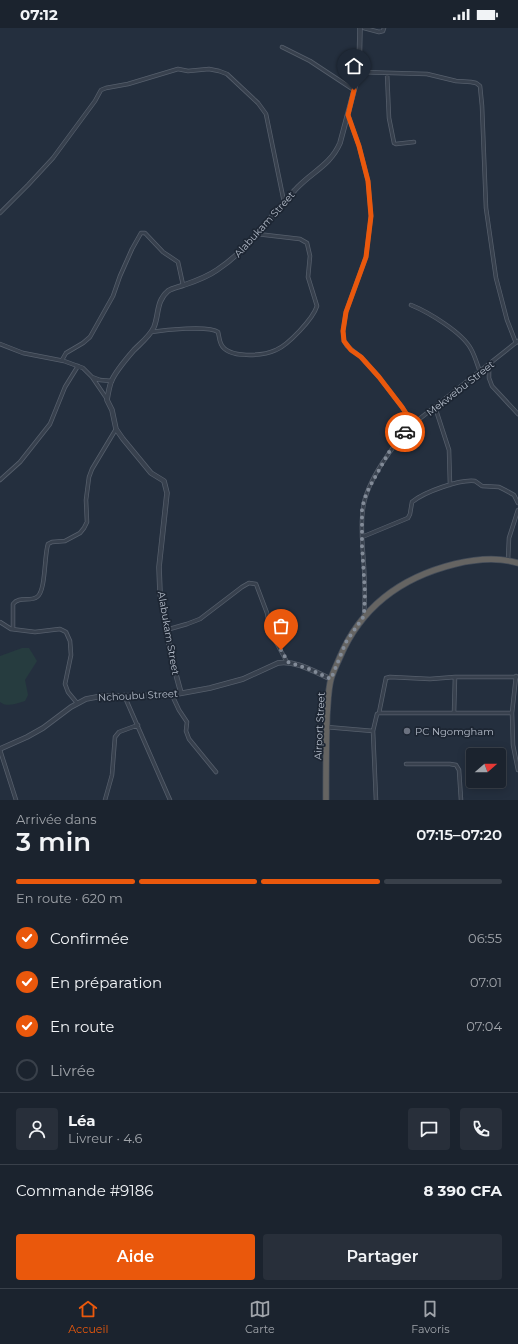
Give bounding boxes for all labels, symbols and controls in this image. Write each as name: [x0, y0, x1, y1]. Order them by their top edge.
text: 07:12: [20, 5, 58, 24]
pin: [337, 49, 371, 90]
icon: home: [343, 55, 365, 77]
street label: Alabukam Street: [231, 189, 297, 260]
street label: Mekwebu Street: [424, 358, 497, 419]
courier: [385, 412, 425, 452]
icon: car: [394, 421, 416, 443]
street label: Alabukam Street: [155, 590, 182, 676]
pin: [264, 609, 298, 650]
icon: bag: [270, 615, 292, 637]
street label: Nchoubu Street: [98, 687, 178, 704]
street label: Airport Street: [311, 692, 328, 760]
place label: PC Ngomgham: [415, 725, 494, 738]
marker: PC Ngomgham: [402, 726, 412, 736]
north arrow: [466, 748, 506, 788]
map controls: [466, 748, 506, 788]
text: Arrivée dans: [16, 811, 97, 827]
text: 07:15–07:20: [416, 825, 502, 844]
text: 3 min: [16, 826, 91, 858]
text: En route · 620 m: [16, 890, 123, 906]
icon: check: [16, 927, 38, 949]
text: Confirmée: [50, 929, 129, 948]
text: 06:55: [468, 930, 502, 946]
icon: check: [16, 971, 38, 993]
text: En préparation: [50, 973, 162, 992]
text: 07:01: [470, 974, 502, 990]
icon: check: [16, 1015, 38, 1037]
text: En route: [50, 1017, 114, 1036]
text: 07:04: [466, 1018, 502, 1034]
text: Livrée: [50, 1061, 95, 1080]
button: person: [16, 1108, 58, 1150]
button: chat: [408, 1108, 450, 1150]
button: phone: [460, 1108, 502, 1150]
text: Léa: [68, 1111, 96, 1130]
text: Livreur · 4.6: [68, 1130, 143, 1146]
text: Commande #9186: [16, 1181, 153, 1200]
text: 8 390 CFA: [423, 1181, 502, 1200]
button: Aide: [16, 1234, 255, 1280]
button: Partager: [263, 1234, 502, 1280]
tab: Accueil: [68, 1298, 108, 1336]
tab: Carte: [245, 1298, 275, 1336]
tab: Favoris: [411, 1298, 450, 1336]

